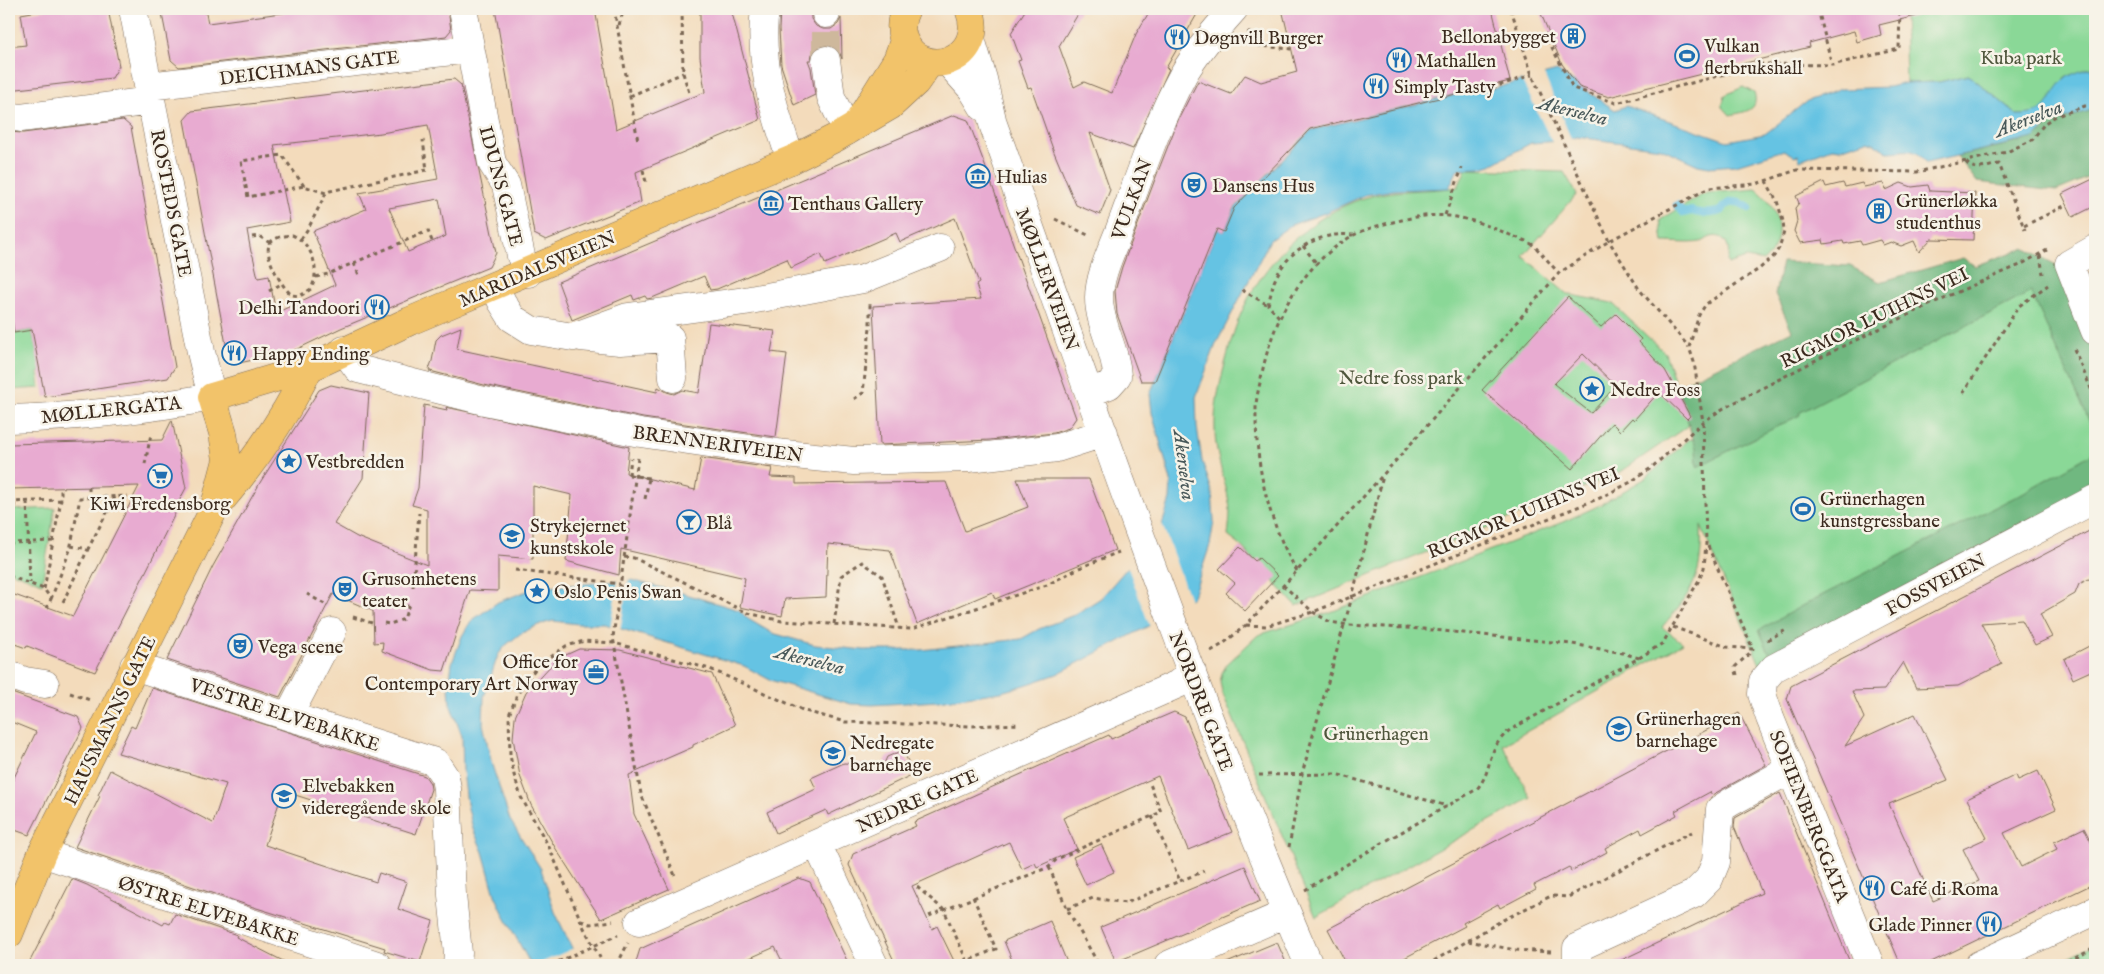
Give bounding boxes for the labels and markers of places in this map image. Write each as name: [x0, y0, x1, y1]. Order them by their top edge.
building icon: Bellonabygget: [1560, 23, 1586, 49]
restaurant icon: Døgnvill Burger: [1164, 24, 1190, 50]
place label: Bellonabygget: [1441, 26, 1556, 50]
place label: Døgnvill Burger: [1194, 27, 1323, 51]
place label: Vulkan flerbrukshall: [1703, 35, 1803, 81]
sports icon: Vulkan flerbrukshall: [1674, 43, 1700, 69]
restaurant icon: Mathallen: [1386, 47, 1412, 73]
place label: Mathallen: [1416, 50, 1496, 74]
restaurant icon: Simply Tasty: [1363, 73, 1389, 99]
place label: Simply Tasty: [1394, 76, 1496, 100]
museum icon: Hulias: [965, 163, 991, 189]
place label: Hulias: [996, 166, 1047, 190]
theatre icon: Dansens Hus: [1181, 172, 1207, 198]
place label: Dansens Hus: [1212, 175, 1315, 199]
museum icon: Tenthaus Gallery: [758, 190, 784, 216]
place label: Grünerløkka studenthus: [1896, 190, 1998, 236]
place label: Tenthaus Gallery: [788, 193, 924, 217]
building icon: Grünerløkka studenthus: [1866, 198, 1892, 224]
restaurant icon: Delhi Tandoori: [364, 294, 390, 320]
place label: Delhi Tandoori: [238, 297, 360, 321]
restaurant icon: Happy Ending: [221, 340, 247, 366]
place label: Happy Ending: [252, 343, 370, 367]
place icon: Nedre Foss: [1579, 376, 1605, 402]
place label: Nedre Foss: [1610, 379, 1700, 403]
place icon: Vestbredden: [276, 448, 302, 474]
place label: Vestbredden: [305, 451, 404, 475]
supermarket icon: Kiwi Fredensborg: [147, 463, 173, 489]
place label: Grünerhagen kunstgressbane: [1820, 488, 1940, 534]
place label: Kiwi Fredensborg: [89, 493, 231, 517]
sports icon: Grünerhagen kunstgressbane: [1790, 496, 1816, 522]
bar icon: Blå: [676, 509, 702, 535]
place label: Blå: [706, 512, 733, 536]
place label: Strykejernet kunstskole: [530, 515, 627, 561]
school or university icon: Strykejernet kunstskole: [499, 523, 525, 549]
place label: Grusomhetens teater: [362, 568, 476, 614]
theatre icon: Grusomhetens teater: [332, 576, 358, 602]
place icon: Oslo Penis Swan: [524, 578, 550, 604]
place label: Oslo Penis Swan: [554, 581, 682, 605]
theatre icon: Vega scene: [227, 633, 253, 659]
place label: Vega scene: [257, 636, 344, 660]
place label: Office for Contemporary Art Norway: [365, 651, 579, 697]
office icon: Office for Contemporary Art Norway: [583, 659, 609, 685]
place label: Grünerhagen barnehage: [1636, 708, 1741, 754]
school or university icon: Grünerhagen barnehage: [1606, 716, 1632, 742]
place label: Nedregate barnehage: [850, 732, 935, 778]
school or university icon: Nedregate barnehage: [820, 740, 846, 766]
place label: Elvebakken videregående skole: [302, 775, 451, 821]
school or university icon: Elvebakken videregående skole: [271, 783, 297, 809]
restaurant icon: Café di Roma: [1859, 875, 1885, 901]
place label: Café di Roma: [1890, 878, 1999, 902]
restaurant icon: Glade Pinner: [1976, 911, 2002, 937]
place label: Glade Pinner: [1868, 914, 1972, 938]

